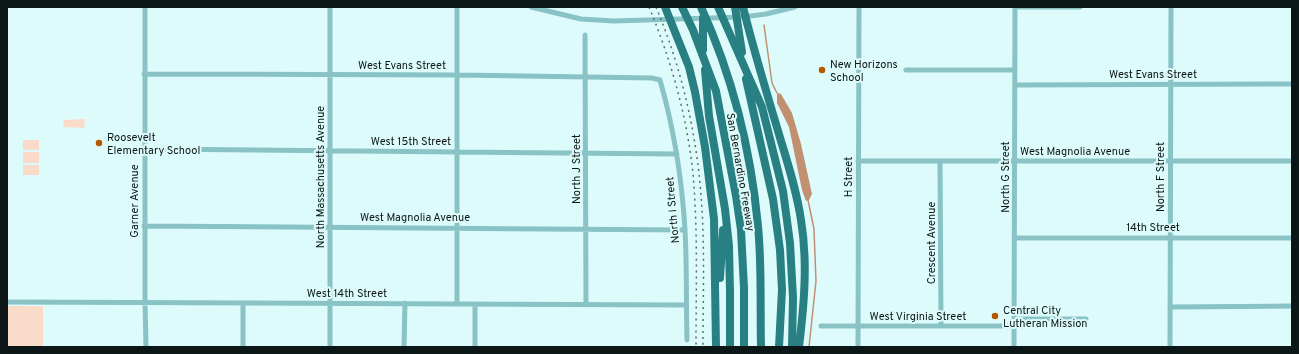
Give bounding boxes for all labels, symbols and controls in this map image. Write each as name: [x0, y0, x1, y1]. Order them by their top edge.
place label: New Horizons School: [830, 58, 898, 85]
street label: West Evans Street: [358, 59, 446, 73]
marker: New Horizons School: [817, 65, 827, 75]
street label: West Evans Street: [1109, 68, 1197, 82]
street label: North Massachusetts Avenue: [314, 106, 328, 248]
street label: San Bernardino Freeway: [723, 112, 757, 233]
place label: Roosevelt Elementary School: [107, 131, 200, 158]
street label: North J Street: [570, 134, 584, 204]
street label: West 15th Street: [371, 135, 451, 149]
marker: Roosevelt Elementary School: [94, 138, 104, 148]
street label: North G Street: [999, 141, 1013, 213]
street label: North F Street: [1154, 142, 1168, 212]
street label: West Magnolia Avenue: [1020, 145, 1130, 159]
street label: H Street: [842, 157, 856, 197]
street label: Garner Avenue: [128, 164, 142, 238]
street label: North I Street: [663, 176, 683, 244]
street label: Crescent Avenue: [925, 202, 939, 284]
street label: West Magnolia Avenue: [360, 211, 470, 225]
street label: 14th Street: [1126, 221, 1180, 235]
street label: West 14th Street: [307, 287, 387, 301]
place label: Central City Lutheran Mission: [1003, 304, 1087, 331]
street label: West Virginia Street: [870, 310, 966, 324]
marker: Central City Lutheran Mission: [990, 311, 1000, 321]

